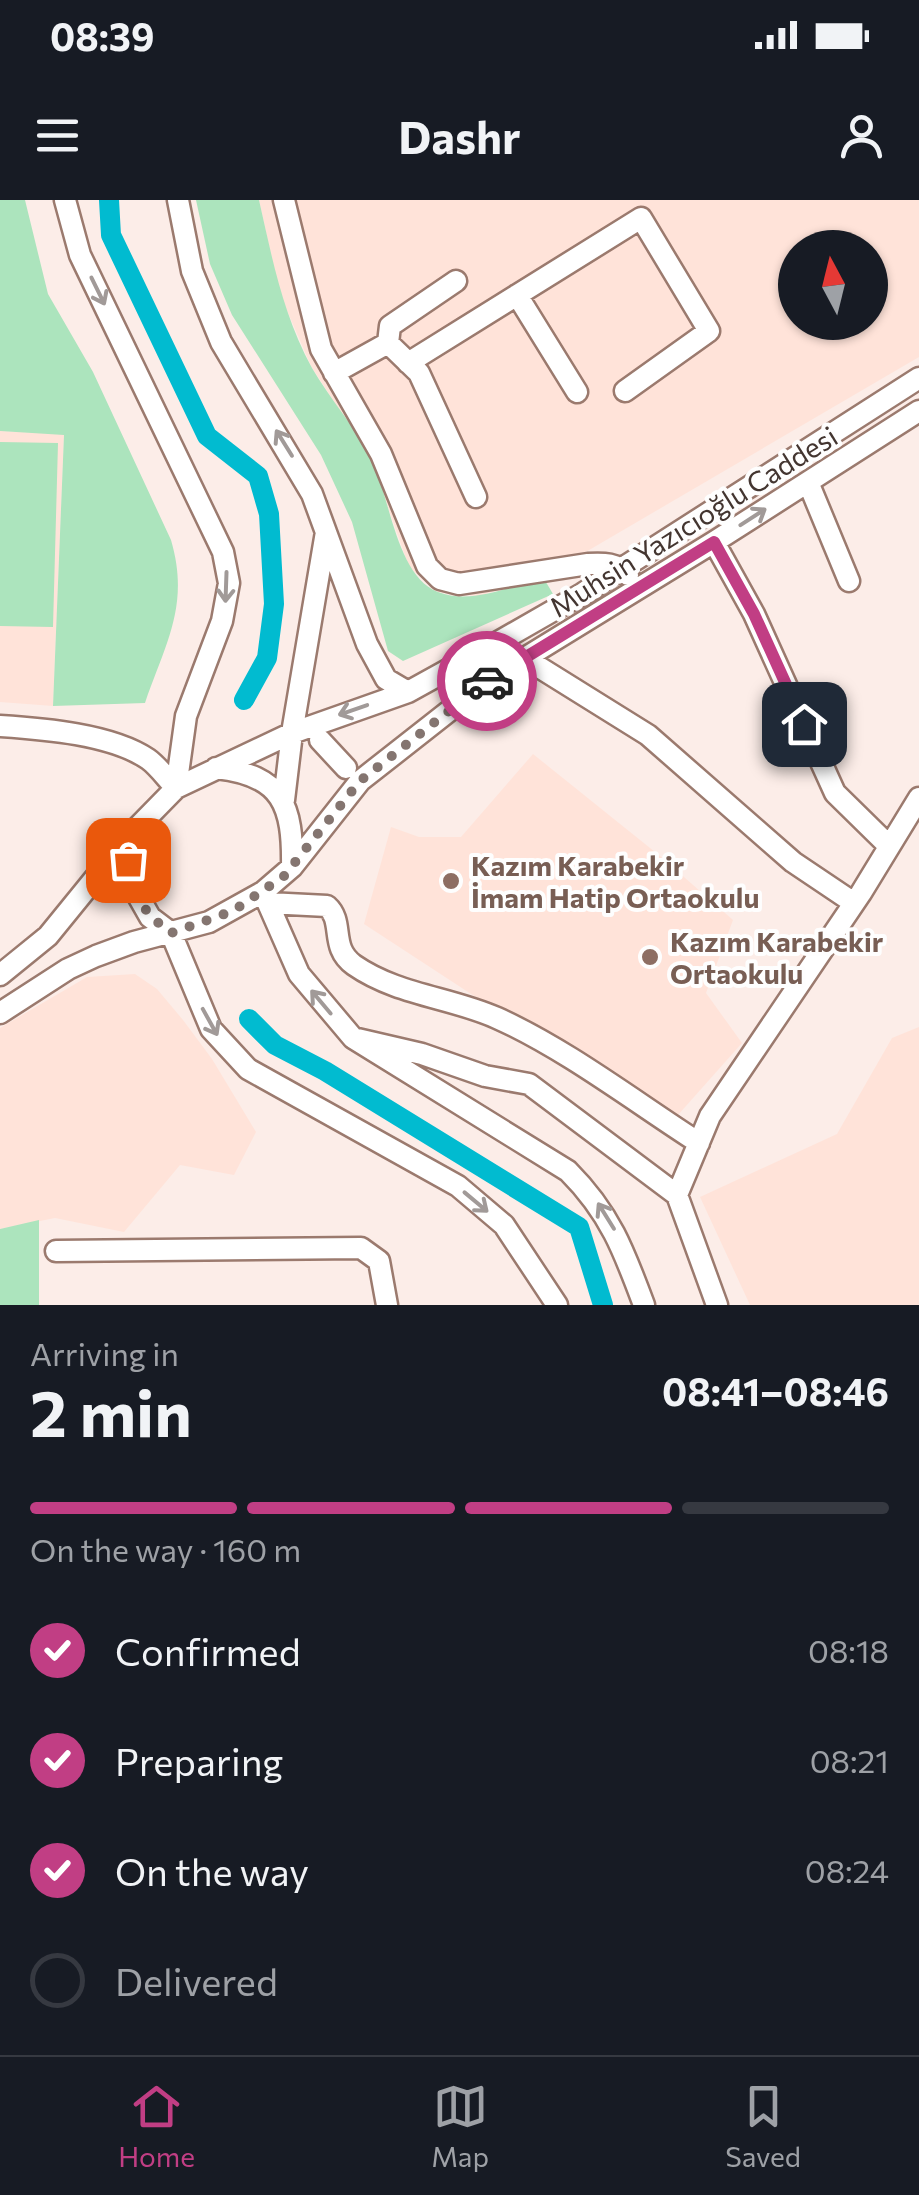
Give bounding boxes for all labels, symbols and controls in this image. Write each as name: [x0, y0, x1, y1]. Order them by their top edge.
text: 08:39: [50, 12, 154, 59]
icon: menu: [30, 108, 85, 163]
text: Dashr: [398, 108, 521, 163]
icon: person: [834, 108, 889, 163]
north arrow: [778, 230, 888, 340]
map controls: [778, 230, 888, 340]
one-way arrow: [89, 276, 108, 306]
street label: Muhsin Yazıcıoğlu Caddesi: [543, 418, 843, 624]
one-way arrow: [273, 429, 294, 457]
one-way arrow: [738, 507, 766, 528]
one-way arrow: [216, 570, 235, 603]
courier: [437, 631, 537, 731]
icon: car: [460, 654, 515, 709]
pin: [762, 682, 847, 767]
icon: home: [777, 697, 832, 752]
one-way arrow: [338, 703, 370, 721]
pin: [86, 818, 171, 903]
icon: bag: [101, 833, 156, 888]
place label: Kazım Karabekir İmam Hatip Ortaokulu: [471, 848, 759, 914]
marker: Kazım Karabekir İmam Hatip Ortaokulu: [440, 870, 462, 892]
place label: Kazım Karabekir Ortaokulu: [670, 924, 884, 990]
marker: Kazım Karabekir Ortaokulu: [639, 946, 661, 968]
one-way arrow: [310, 990, 333, 1015]
one-way arrow: [201, 1007, 221, 1036]
one-way arrow: [463, 1190, 489, 1212]
one-way arrow: [596, 1202, 616, 1230]
text: Arriving in: [30, 1333, 179, 1373]
text: 08:41–08:46: [662, 1367, 889, 1414]
text: 2 min: [30, 1371, 192, 1450]
text: On the way · 160 m: [30, 1529, 301, 1569]
icon: check: [30, 1623, 85, 1678]
text: Confirmed: [115, 1627, 301, 1674]
text: 08:18: [808, 1630, 889, 1670]
icon: check: [30, 1733, 85, 1788]
text: Preparing: [115, 1737, 283, 1784]
text: 08:21: [810, 1740, 889, 1780]
icon: check: [30, 1843, 85, 1898]
text: On the way: [115, 1847, 309, 1894]
text: 08:24: [805, 1850, 889, 1890]
text: Delivered: [115, 1957, 278, 2004]
tab: Home: [118, 2079, 195, 2173]
tab: Map: [431, 2079, 489, 2173]
tab: Saved: [725, 2079, 801, 2173]

